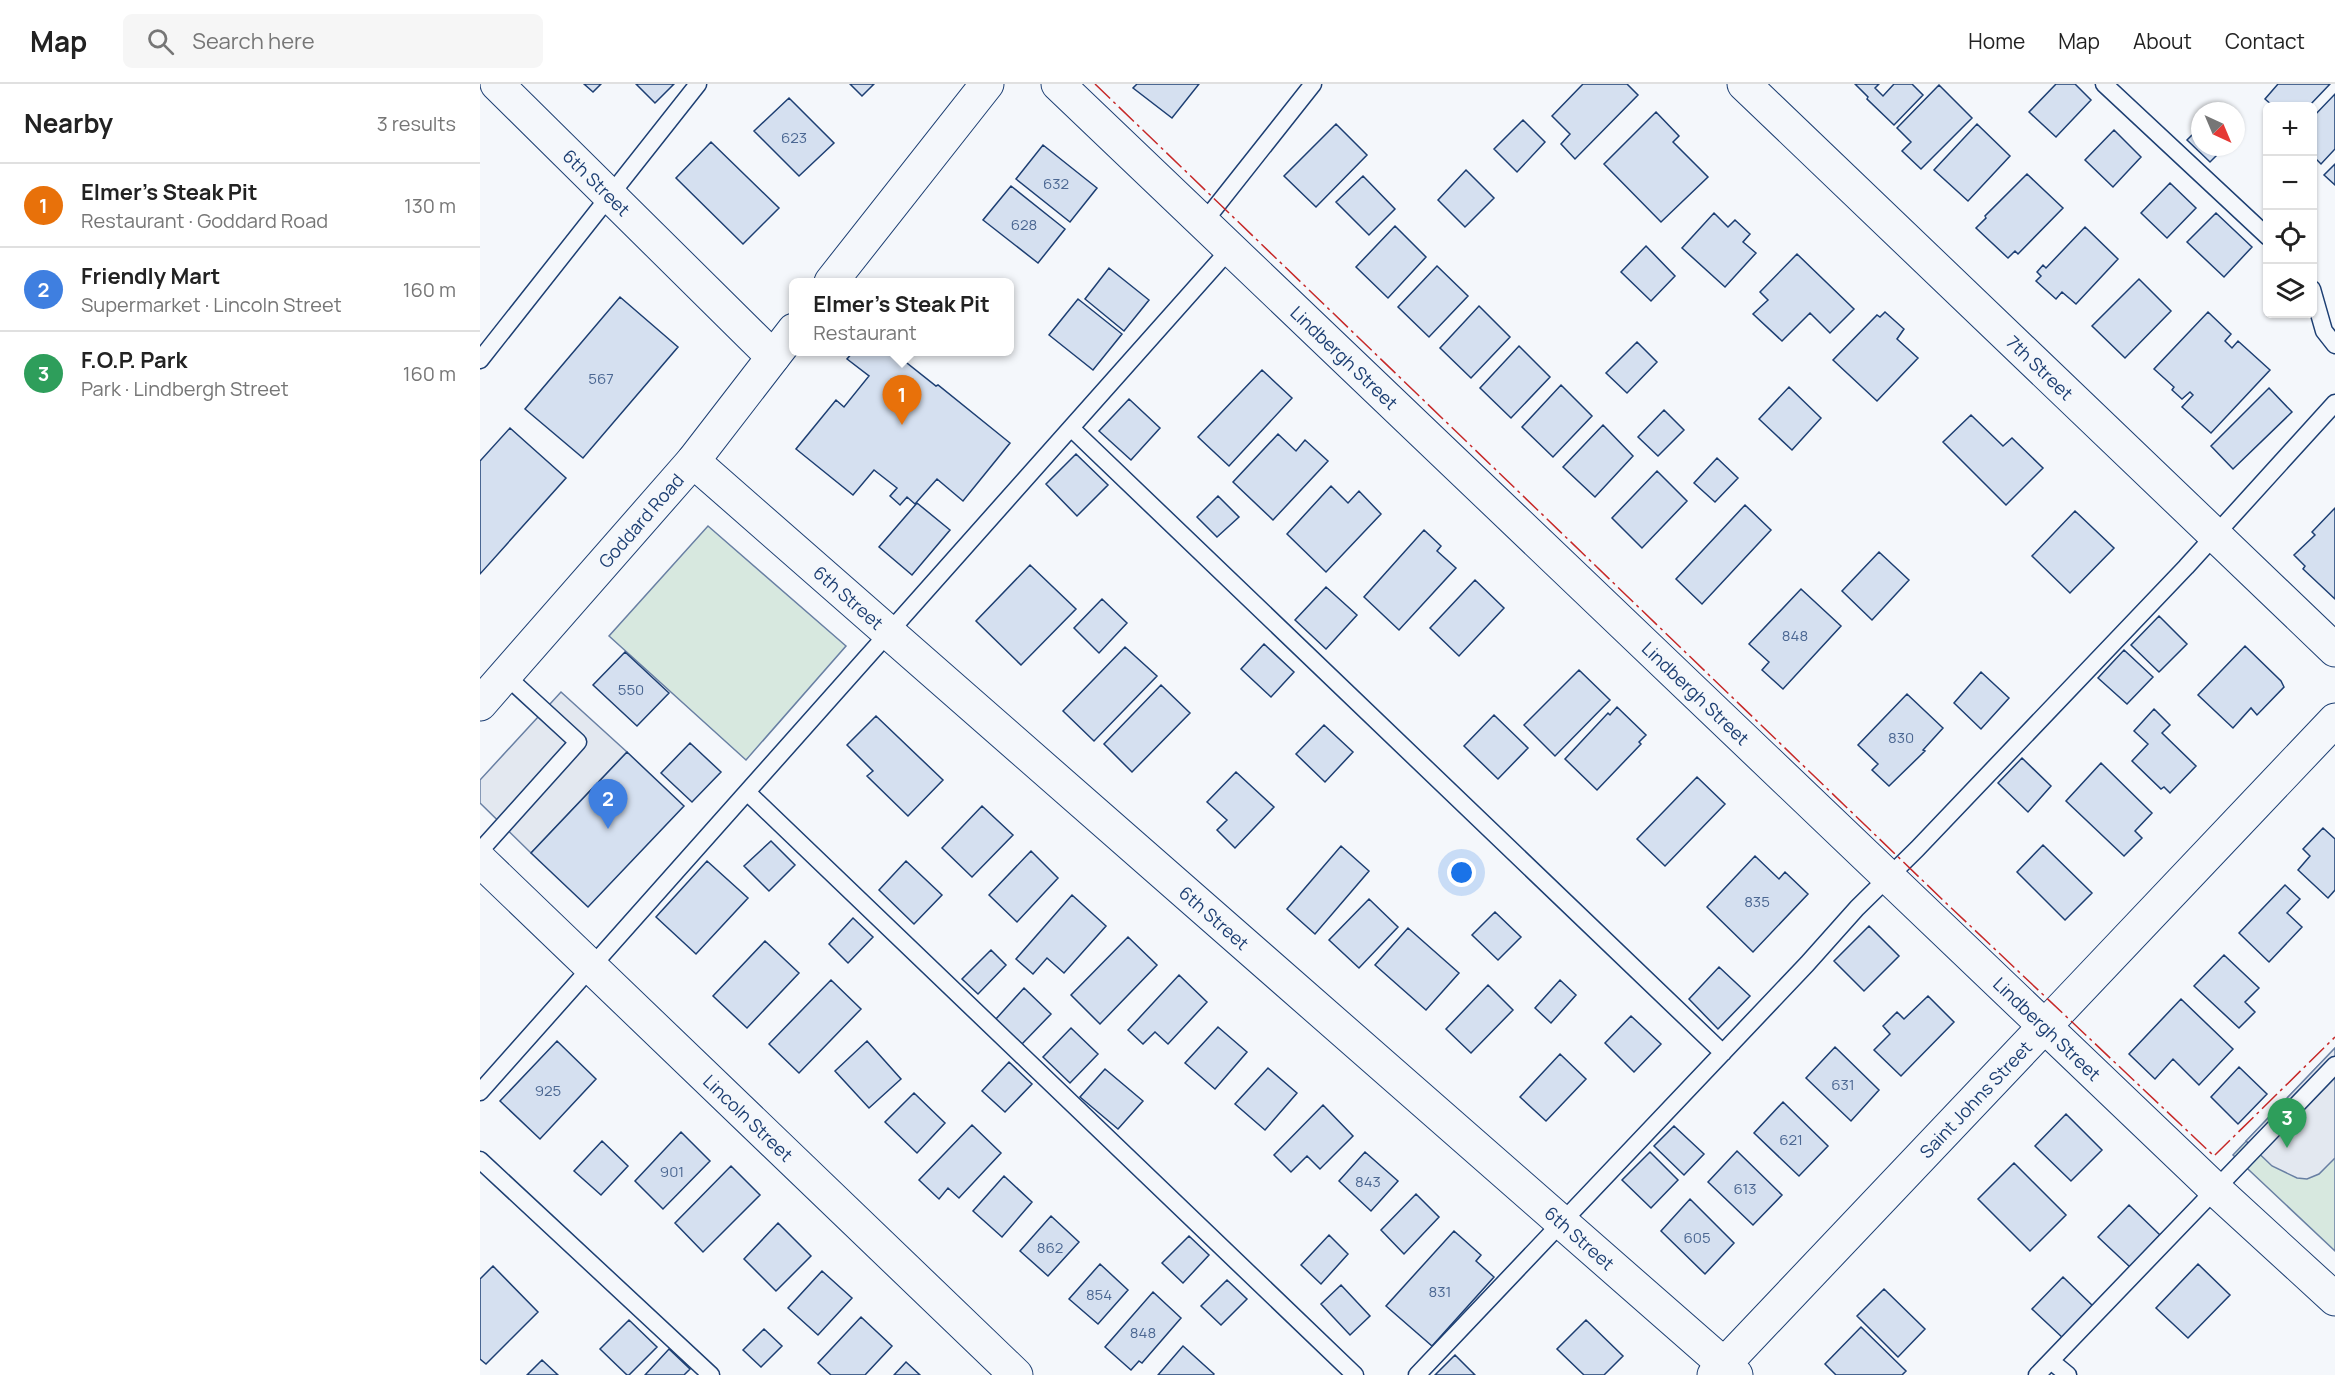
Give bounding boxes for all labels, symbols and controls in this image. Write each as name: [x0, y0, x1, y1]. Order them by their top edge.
search box: [123, 14, 543, 68]
text: Map: [30, 22, 87, 60]
icon: search: [144, 25, 177, 58]
text: Search here: [192, 26, 315, 56]
text: Home: [1968, 27, 2025, 55]
text: Map: [2058, 27, 2100, 55]
text: About: [2133, 27, 2192, 55]
text: Contact: [2225, 27, 2305, 55]
north arrow: [2191, 102, 2245, 156]
map controls: [2263, 102, 2317, 318]
button: +: [2263, 102, 2317, 156]
text: Nearby: [24, 105, 113, 141]
text: 3 results: [377, 110, 456, 137]
house number: 623: [781, 127, 807, 148]
street label: 6th Street: [558, 144, 635, 221]
button: −: [2263, 156, 2317, 210]
house number: 632: [1043, 173, 1069, 194]
text: Elmer's Steak Pit: [81, 177, 258, 207]
text: 1: [39, 192, 48, 219]
text: 130 m: [404, 192, 456, 219]
text: Restaurant · Goddard Road: [81, 207, 328, 234]
button: locate: [2263, 210, 2317, 264]
house number: 628: [1011, 214, 1037, 235]
text: Friendly Mart: [81, 261, 220, 291]
button: layers: [2263, 264, 2317, 318]
text: 2: [38, 276, 49, 303]
text: 160 m: [403, 276, 456, 303]
popup: [789, 278, 1014, 356]
text: Elmer's Steak Pit: [813, 289, 990, 319]
text: Supermarket · Lincoln Street: [81, 291, 342, 318]
street label: Lindbergh Street: [1285, 301, 1403, 415]
text: Restaurant: [813, 319, 917, 346]
street label: 7th Street: [2002, 330, 2079, 405]
text: F.O.P. Park: [81, 345, 187, 375]
text: 3: [38, 360, 49, 387]
text: 160 m: [403, 360, 456, 387]
house number: 567: [588, 368, 614, 389]
text: Park · Lindbergh Street: [81, 375, 289, 402]
pin: 1: [882, 376, 922, 425]
street label: Goddard Road: [593, 468, 689, 573]
street label: 6th Street: [809, 560, 889, 635]
house number: 848: [1782, 625, 1808, 646]
street label: Lindbergh Street: [1637, 636, 1755, 750]
house number: 550: [618, 679, 644, 700]
house number: 830: [1888, 727, 1914, 748]
pin: 2: [588, 780, 628, 829]
your location: [1447, 858, 1476, 887]
street label: 6th Street: [1174, 880, 1254, 955]
house number: 835: [1744, 891, 1770, 912]
street label: Lindbergh Street: [1988, 972, 2106, 1086]
street label: Saint Johns Street: [1914, 1035, 2037, 1163]
street label: Lincoln Street: [698, 1069, 798, 1167]
house number: 631: [1831, 1074, 1855, 1095]
house number: 925: [535, 1080, 561, 1101]
pin: 3: [2268, 1098, 2306, 1148]
house number: 621: [1779, 1129, 1803, 1150]
house number: 901: [660, 1161, 684, 1182]
house number: 843: [1355, 1171, 1381, 1192]
house number: 613: [1733, 1178, 1757, 1199]
street label: 6th Street: [1540, 1201, 1620, 1275]
house number: 605: [1683, 1227, 1711, 1248]
house number: 862: [1037, 1237, 1063, 1258]
house number: 831: [1429, 1281, 1451, 1302]
house number: 854: [1086, 1284, 1112, 1305]
house number: 848: [1130, 1322, 1156, 1343]

